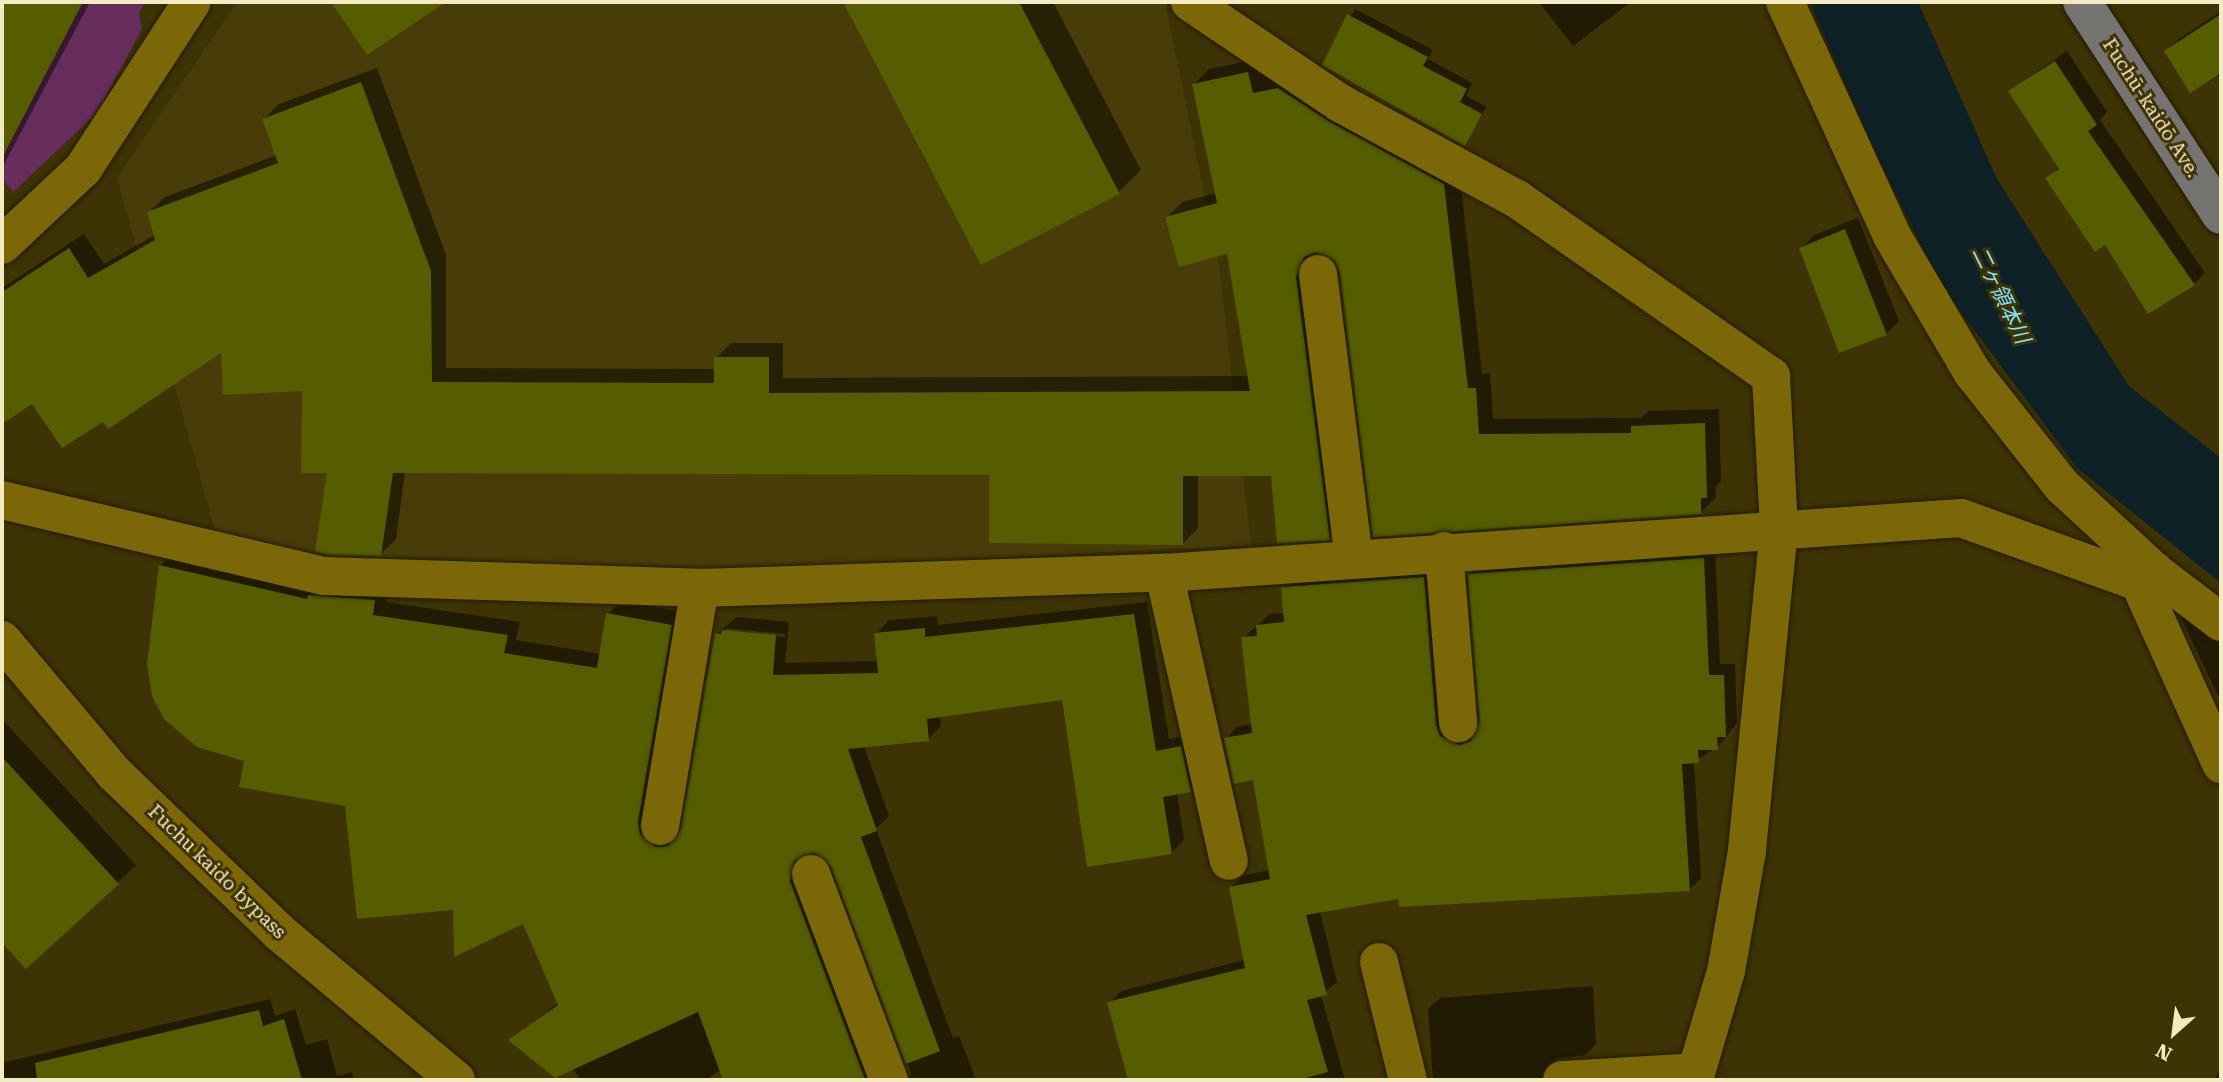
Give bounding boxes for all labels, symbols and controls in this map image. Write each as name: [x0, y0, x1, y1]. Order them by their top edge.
street label: Fuchū-kaidō Ave.: [2098, 34, 2204, 182]
water label: 二ヶ領本川: [1967, 242, 2035, 348]
street label: Fuchu kaido bypass: [143, 800, 291, 944]
north arrow: [2139, 998, 2209, 1068]
text: N: [2152, 1038, 2176, 1066]

